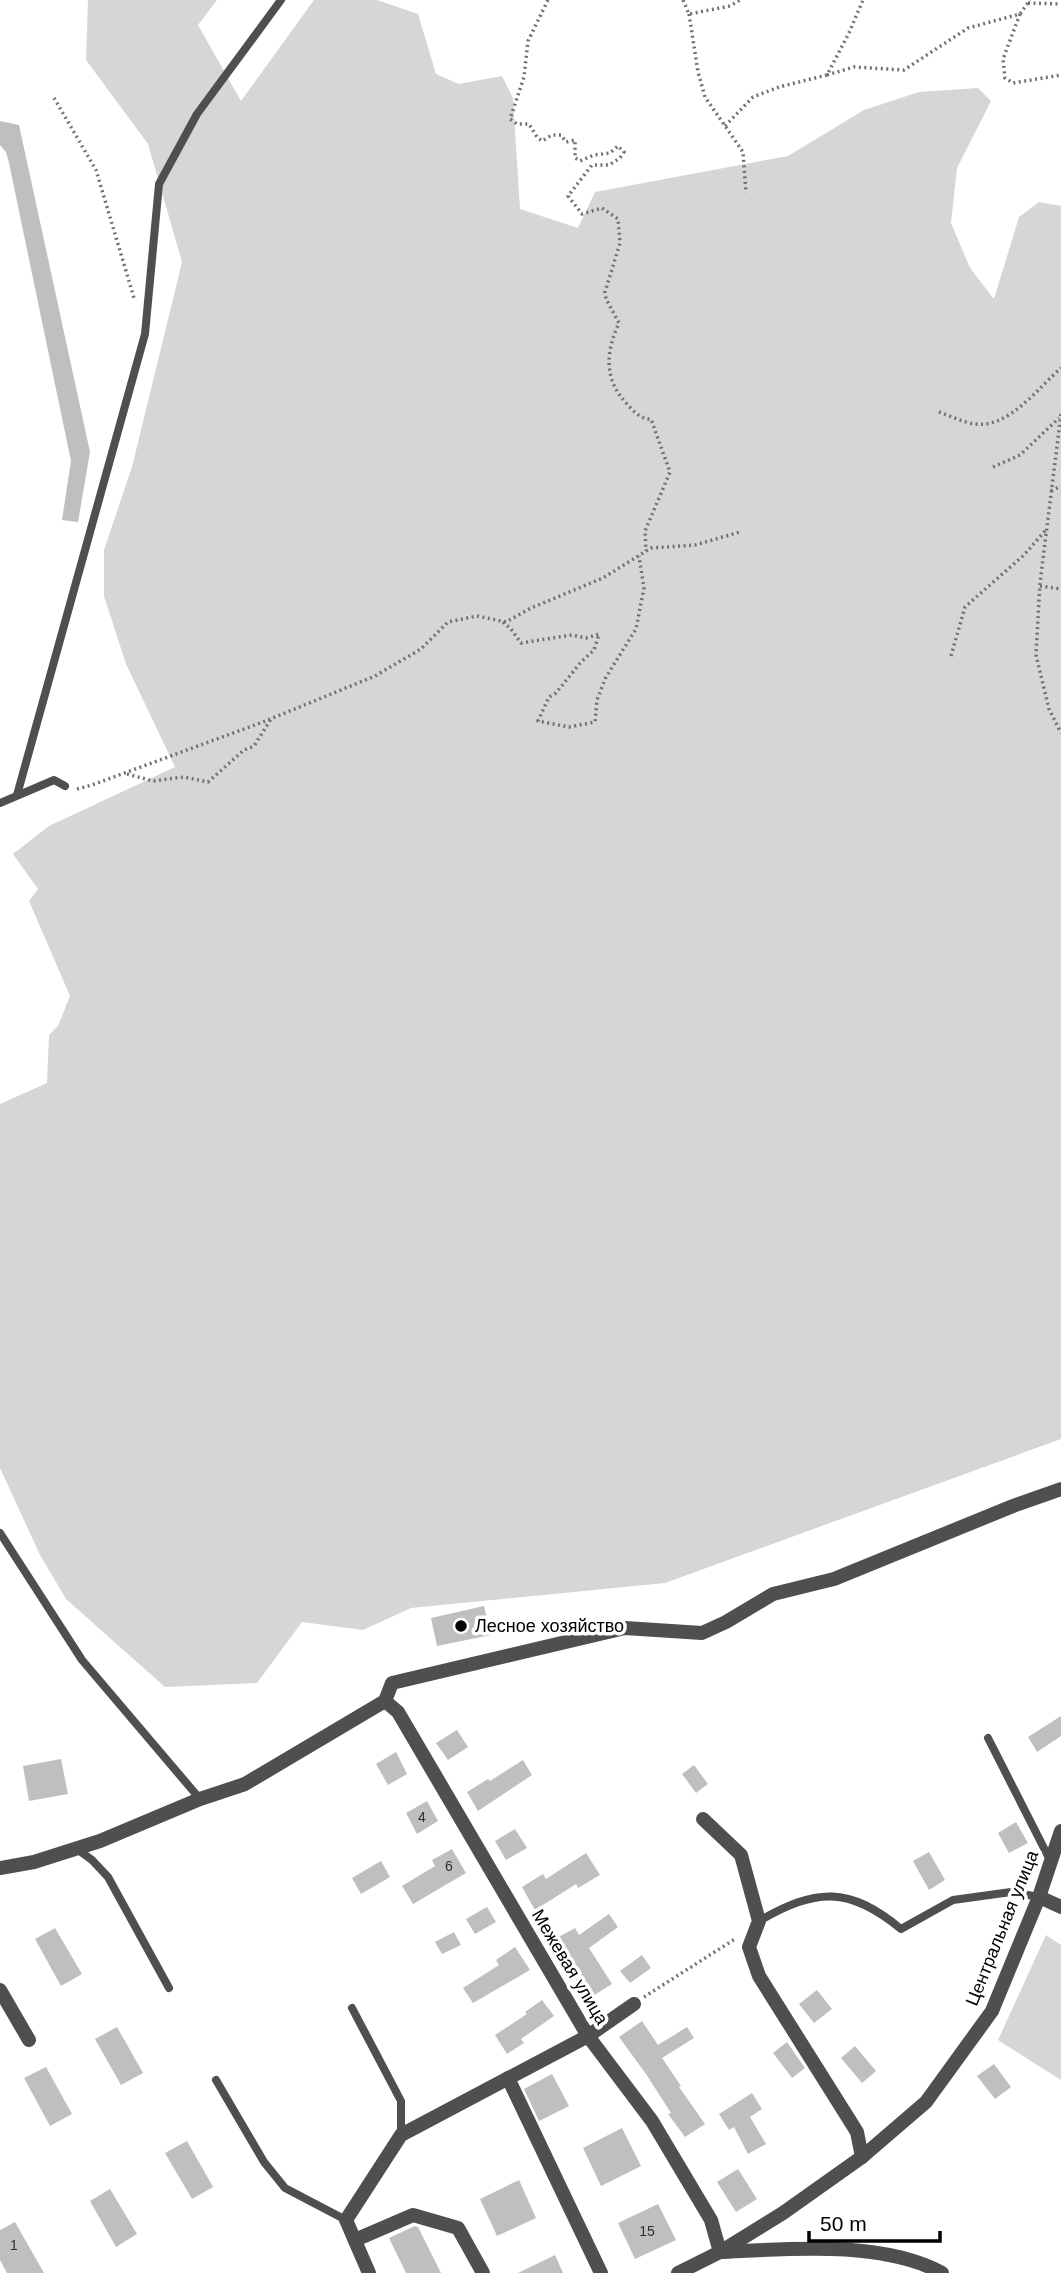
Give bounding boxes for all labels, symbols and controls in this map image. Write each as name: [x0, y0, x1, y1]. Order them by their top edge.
place label: Лесное хозяйство: [475, 1616, 624, 1636]
marker: Лесное хозяйство: [453, 1618, 469, 1634]
house number: 4: [418, 1809, 426, 1825]
street label: Центральная улица: [962, 1847, 1043, 2009]
house number: 6: [445, 1858, 453, 1874]
street label: Межевая улица: [528, 1906, 613, 2029]
scale bar: [809, 2200, 940, 2244]
text: 50 m: [820, 2212, 867, 2235]
house number: 15: [639, 2223, 655, 2239]
house number: 1: [10, 2237, 18, 2253]

